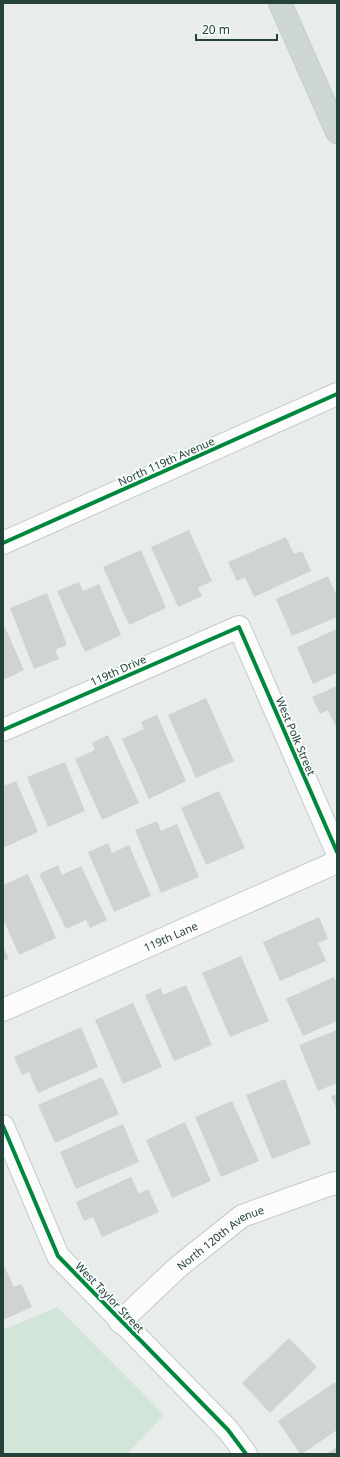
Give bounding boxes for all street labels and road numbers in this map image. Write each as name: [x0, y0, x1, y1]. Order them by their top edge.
street label: North 119th Avenue: [115, 433, 217, 489]
street label: 119th Drive: [88, 651, 148, 689]
street label: West Polk Street: [273, 694, 319, 778]
street label: 119th Lane: [141, 917, 200, 954]
street label: North 120th Avenue: [173, 1201, 266, 1273]
street label: West Taylor Street: [72, 1258, 148, 1336]

